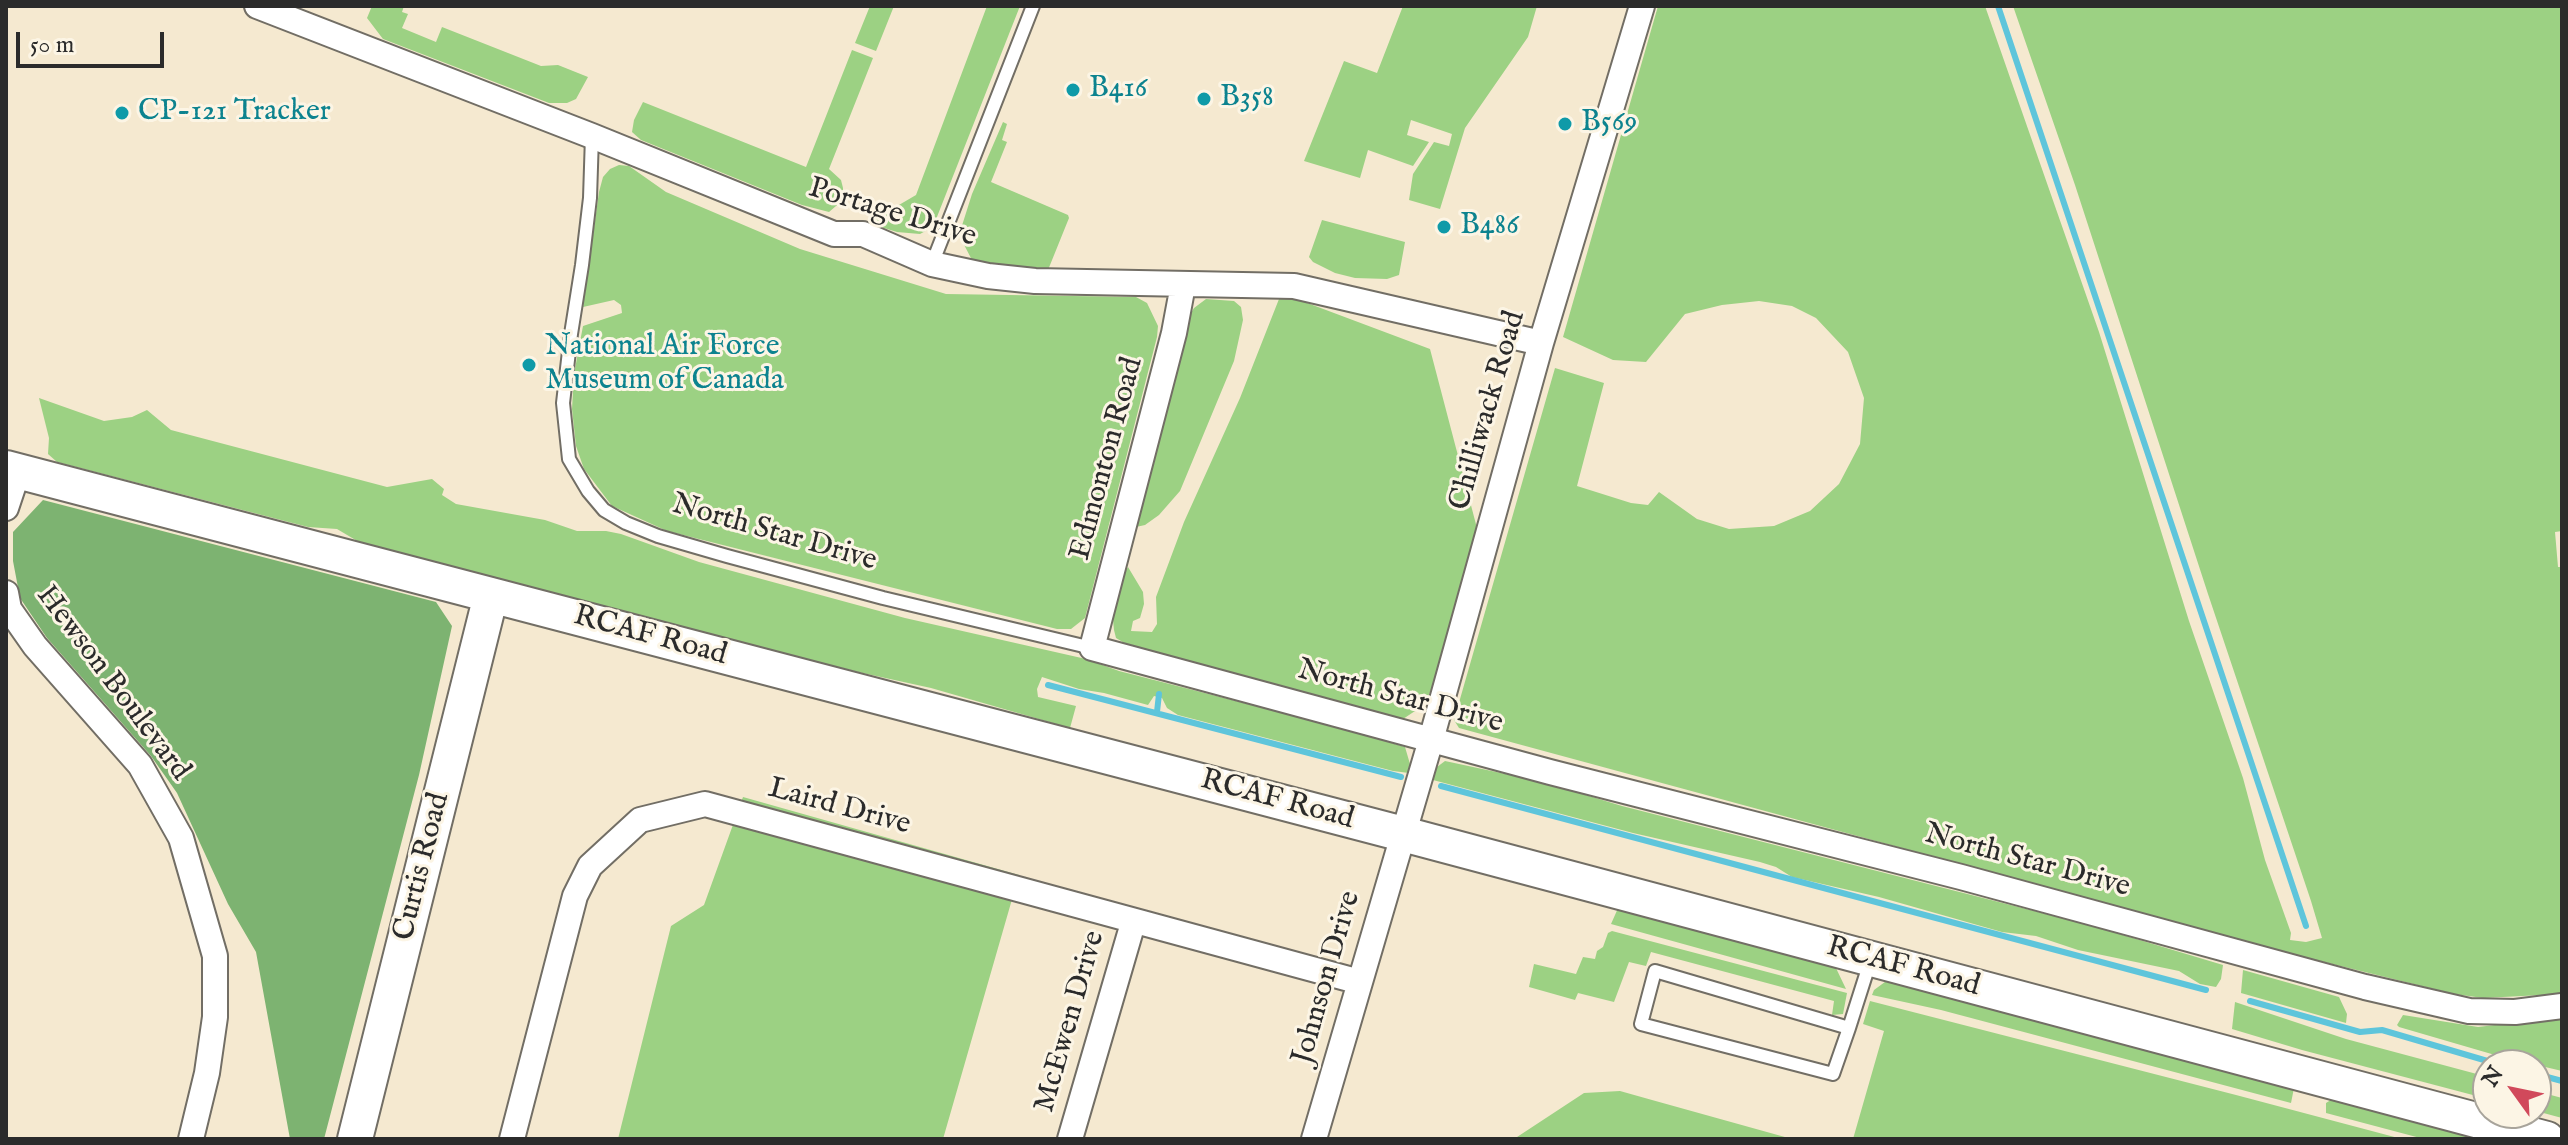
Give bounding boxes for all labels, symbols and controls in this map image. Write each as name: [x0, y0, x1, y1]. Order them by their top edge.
scale bar: [20, 16, 168, 66]
text: 50 m: [30, 30, 74, 61]
place label: B416: [1089, 72, 1147, 108]
marker: B416: [1064, 81, 1082, 99]
place label: B358: [1220, 81, 1274, 117]
marker: B358: [1195, 90, 1213, 108]
place label: CP-121 Tracker: [138, 95, 331, 131]
marker: CP-121 Tracker: [113, 104, 131, 122]
place label: B569: [1581, 106, 1637, 142]
marker: B569: [1556, 115, 1574, 133]
street label: Portage Drive: [804, 171, 980, 257]
place label: B486: [1460, 209, 1519, 245]
marker: B486: [1435, 218, 1453, 236]
street label: Chilliwack Road: [1443, 307, 1535, 515]
place label: National Air Force Museum of Canada: [545, 330, 784, 400]
street label: Edmonton Road: [1064, 354, 1152, 564]
marker: National Air Force Museum of Canada: [520, 356, 538, 374]
street label: North Star Drive: [668, 488, 880, 580]
street label: Hewson Boulevard: [27, 580, 197, 788]
street label: RCAF Road: [569, 599, 731, 675]
street label: North Star Drive: [1293, 653, 1507, 743]
street label: RCAF Road: [1196, 763, 1358, 839]
street label: Laird Drive: [764, 772, 914, 844]
street label: Curtis Road: [387, 789, 459, 945]
street label: North Star Drive: [1920, 817, 2134, 907]
street label: Johnson Drive: [1286, 887, 1370, 1069]
street label: McEwen Drive: [1028, 927, 1114, 1117]
street label: RCAF Road: [1822, 930, 1984, 1006]
north arrow: [2472, 1049, 2552, 1129]
text: N: [2477, 1061, 2510, 1093]

